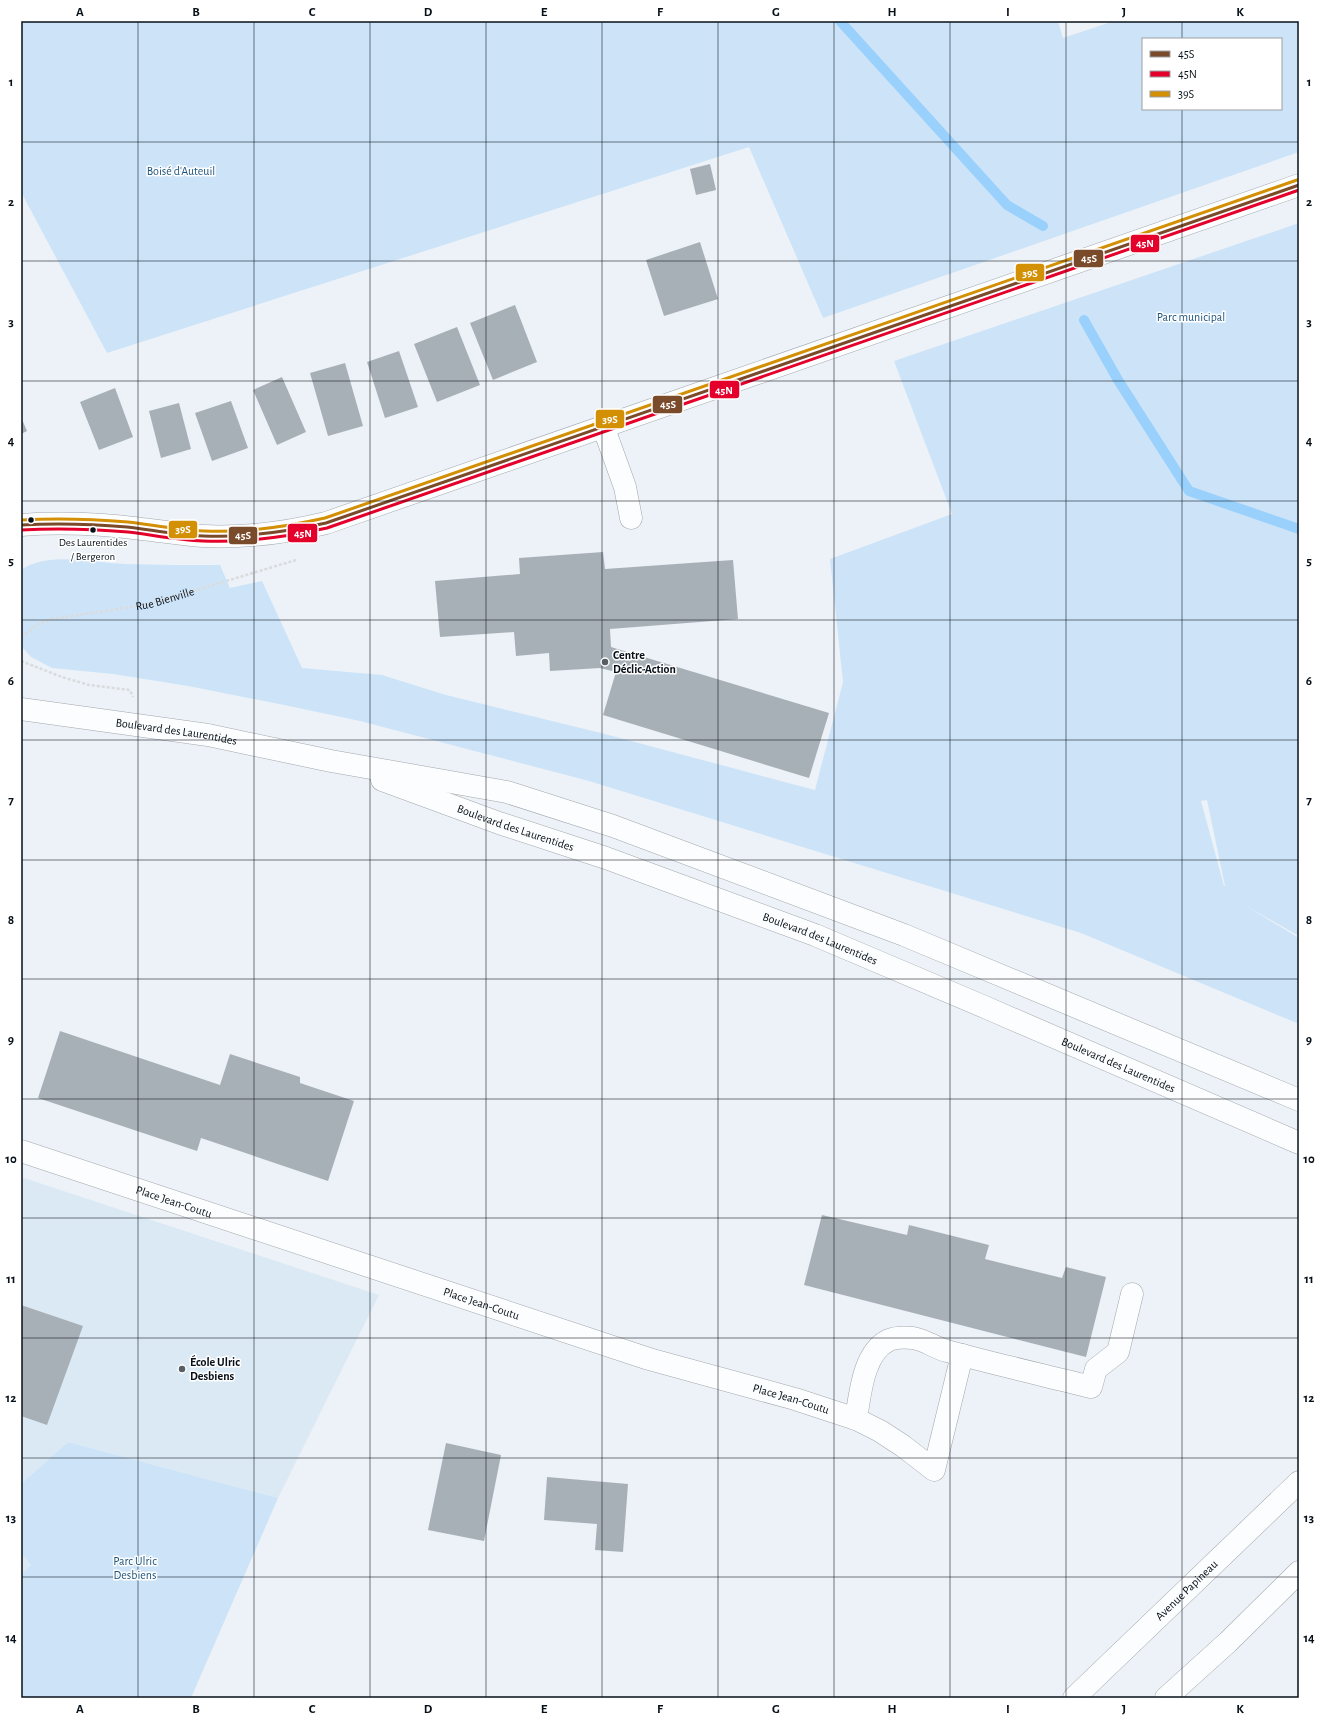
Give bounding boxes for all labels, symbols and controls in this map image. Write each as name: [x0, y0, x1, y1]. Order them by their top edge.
text: A: [76, 6, 84, 19]
text: B: [192, 6, 200, 19]
text: C: [309, 6, 316, 19]
text: D: [424, 6, 433, 19]
text: E: [541, 6, 548, 19]
text: F: [657, 6, 664, 19]
text: G: [772, 6, 780, 19]
text: H: [887, 6, 897, 19]
text: I: [1006, 6, 1010, 19]
text: J: [1122, 6, 1126, 19]
text: K: [1236, 6, 1244, 19]
legend: [1142, 38, 1282, 110]
text: 45S: [1178, 48, 1195, 60]
text: 45N: [1178, 68, 1197, 80]
text: 1: [9, 76, 13, 89]
text: 1: [1307, 76, 1311, 89]
text: 39S: [1178, 88, 1195, 100]
park label: Boisé d'Auteuil: [147, 165, 215, 177]
text: 2: [8, 196, 14, 209]
text: 2: [1306, 196, 1312, 209]
line badge: 45N: [1130, 234, 1160, 253]
text: 45N: [1136, 238, 1154, 249]
line badge: 45S: [1073, 249, 1104, 268]
text: 45S: [1081, 253, 1097, 264]
line badge: 39S: [1015, 263, 1045, 282]
text: 39S: [1022, 268, 1038, 279]
park label: Parc municipal: [1157, 311, 1225, 323]
text: 3: [8, 316, 14, 329]
text: 3: [1306, 316, 1312, 329]
line badge: 45N: [709, 380, 740, 399]
text: 45N: [715, 385, 733, 396]
line badge: 45S: [652, 395, 683, 414]
text: 45S: [660, 399, 676, 410]
line badge: 39S: [595, 409, 625, 429]
text: 39S: [602, 414, 618, 425]
text: 4: [8, 435, 15, 448]
text: 4: [1306, 435, 1313, 448]
unlabelled marker: [26, 515, 36, 525]
line badge: 39S: [168, 520, 198, 539]
line badge: 45N: [287, 523, 318, 543]
text: 39S: [175, 524, 191, 535]
marker: Des Laurentides / Bergeron: [88, 525, 98, 535]
line badge: 45S: [228, 526, 258, 545]
text: 45N: [294, 528, 312, 539]
text: 45S: [235, 530, 251, 541]
place label: Des Laurentides / Bergeron: [59, 537, 127, 562]
text: 5: [8, 555, 14, 568]
text: 5: [1306, 555, 1312, 568]
street label: Rue Bienville: [135, 585, 196, 612]
place label: Centre Déclic-Action: [613, 649, 676, 675]
marker: Centre Déclic-Action: [600, 657, 610, 667]
text: 6: [8, 675, 14, 688]
text: 6: [1306, 675, 1312, 688]
street label: Boulevard des Laurentides: [115, 716, 238, 747]
text: 7: [8, 794, 14, 807]
text: 7: [1306, 794, 1312, 807]
street label: Boulevard des Laurentides: [456, 802, 576, 853]
street label: Boulevard des Laurentides: [761, 910, 879, 967]
text: 8: [8, 914, 14, 927]
text: 8: [1306, 914, 1312, 927]
text: 9: [8, 1034, 14, 1047]
text: 9: [1306, 1034, 1312, 1047]
street label: Boulevard des Laurentides: [1060, 1035, 1177, 1095]
text: 10: [5, 1153, 17, 1166]
text: 10: [1303, 1153, 1315, 1166]
street label: Place Jean-Coutu: [134, 1183, 213, 1220]
text: 11: [6, 1273, 16, 1286]
text: 11: [1304, 1273, 1314, 1286]
street label: Place Jean-Coutu: [442, 1285, 521, 1322]
place label: École Ulric Desbiens: [190, 1354, 240, 1382]
marker: École Ulric Desbiens: [177, 1364, 187, 1374]
street label: Place Jean-Coutu: [751, 1382, 831, 1416]
text: 12: [6, 1392, 16, 1405]
text: 12: [1304, 1392, 1314, 1405]
text: 13: [6, 1512, 17, 1525]
text: 13: [1304, 1512, 1315, 1525]
park label: Parc Ulric Desbiens: [113, 1555, 157, 1581]
street label: Avenue Papineau: [1153, 1558, 1220, 1622]
text: 14: [5, 1632, 17, 1645]
text: 14: [1303, 1632, 1315, 1645]
text: A: [76, 1703, 84, 1716]
text: B: [192, 1703, 200, 1716]
text: C: [309, 1703, 316, 1716]
text: D: [424, 1703, 433, 1716]
text: E: [541, 1703, 548, 1716]
text: F: [657, 1703, 664, 1716]
text: G: [772, 1703, 780, 1716]
text: H: [887, 1703, 897, 1716]
text: I: [1006, 1703, 1010, 1716]
text: J: [1122, 1703, 1126, 1716]
text: K: [1236, 1703, 1244, 1716]

